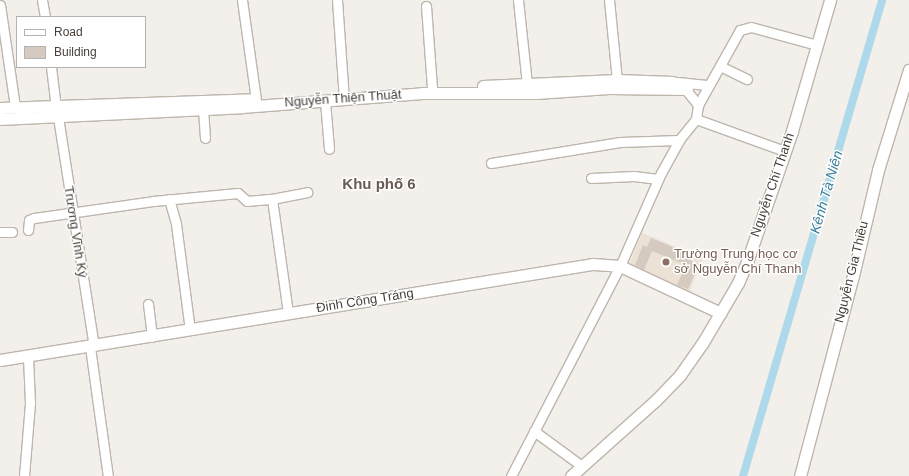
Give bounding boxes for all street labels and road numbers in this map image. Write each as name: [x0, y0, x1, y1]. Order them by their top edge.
street label: Nguyễn Thiện Thuật: [284, 87, 402, 111]
street label: Nguyễn Chí Thanh: [748, 131, 798, 239]
street label: Trương Vĩnh Ký: [60, 185, 90, 279]
street label: Nguyễn Gia Thiều: [832, 219, 872, 325]
street label: Đinh Công Tráng: [315, 286, 415, 316]

